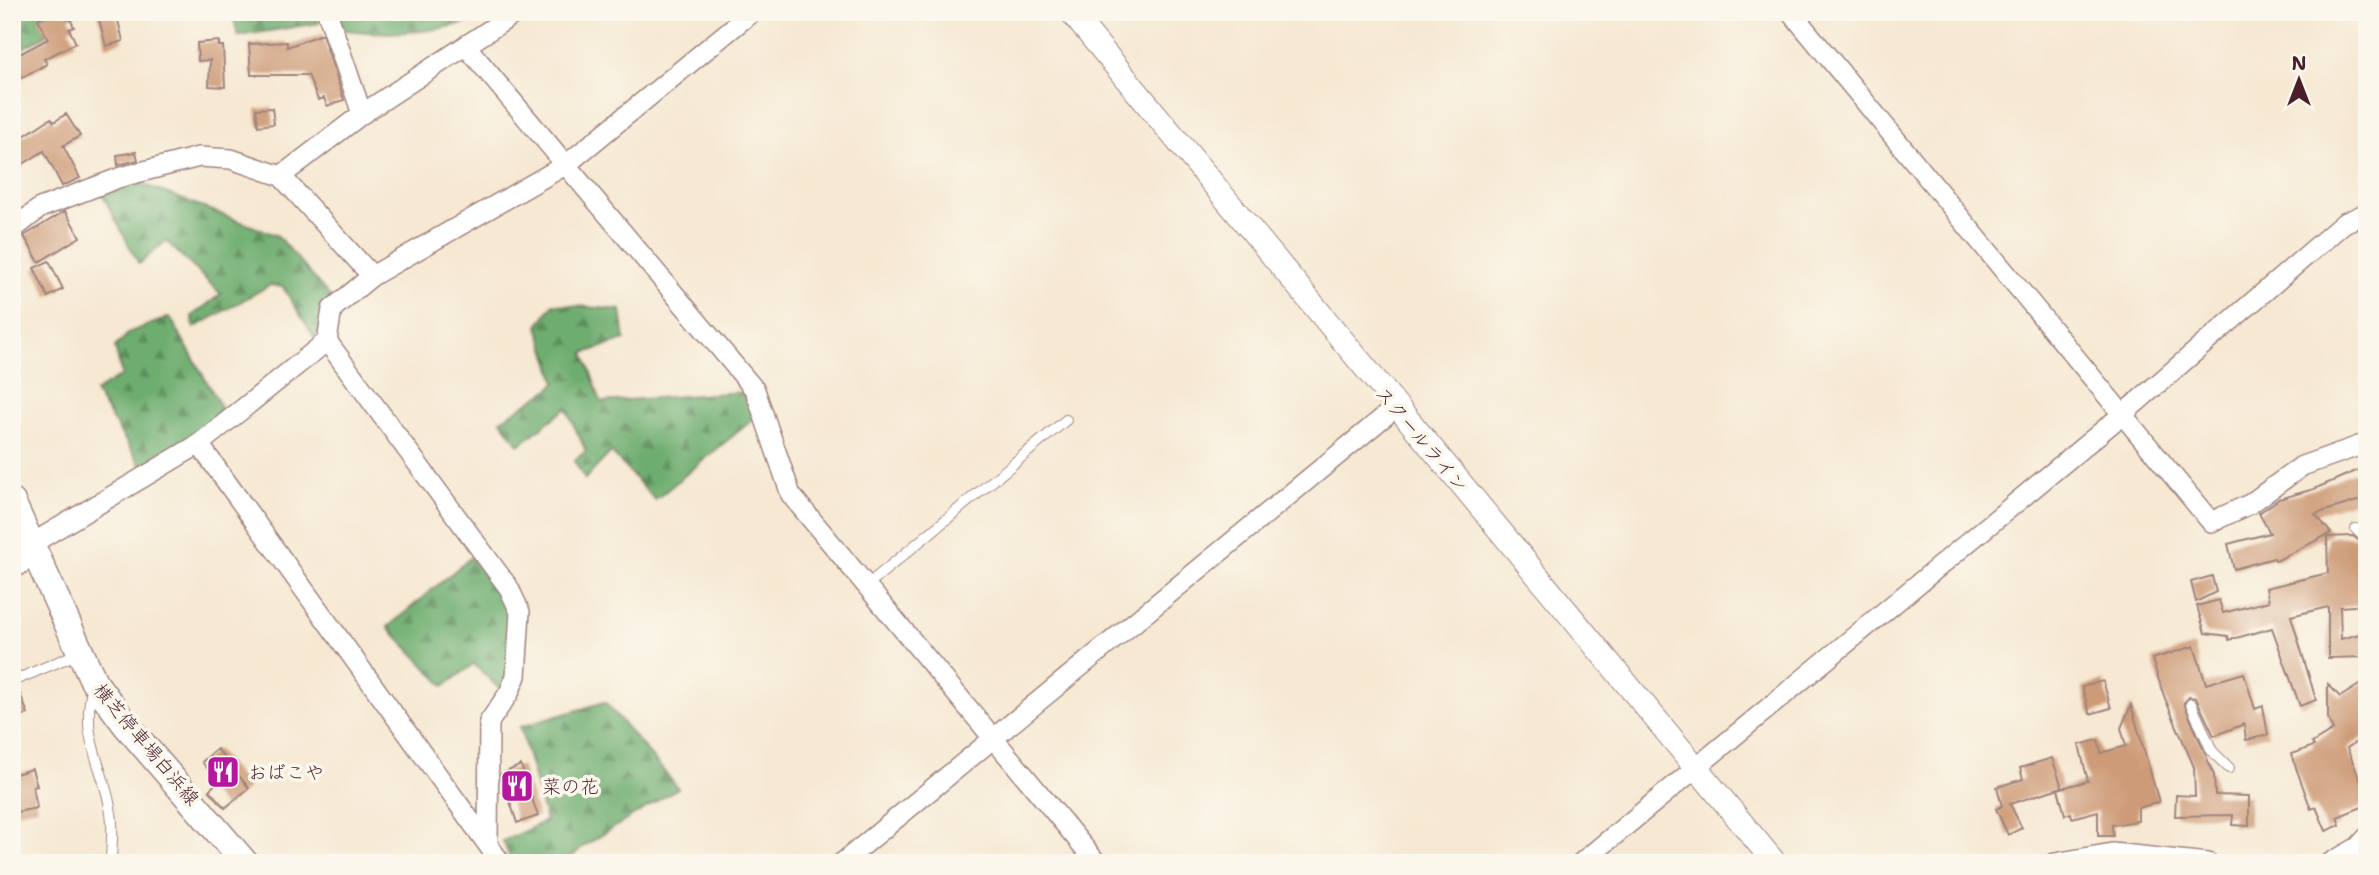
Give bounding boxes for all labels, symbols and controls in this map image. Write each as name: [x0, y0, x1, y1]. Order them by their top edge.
north arrow: [2264, 46, 2334, 116]
text: N: [2291, 51, 2307, 76]
street label: スクールライン: [1370, 381, 1473, 498]
street label: 横芝停車場白浜線: [88, 678, 205, 811]
restaurant icon: おばこや: [204, 753, 242, 791]
place label: おばこや: [248, 760, 324, 785]
restaurant icon: 菜の花: [498, 767, 536, 805]
place label: 菜の花: [542, 774, 599, 799]

